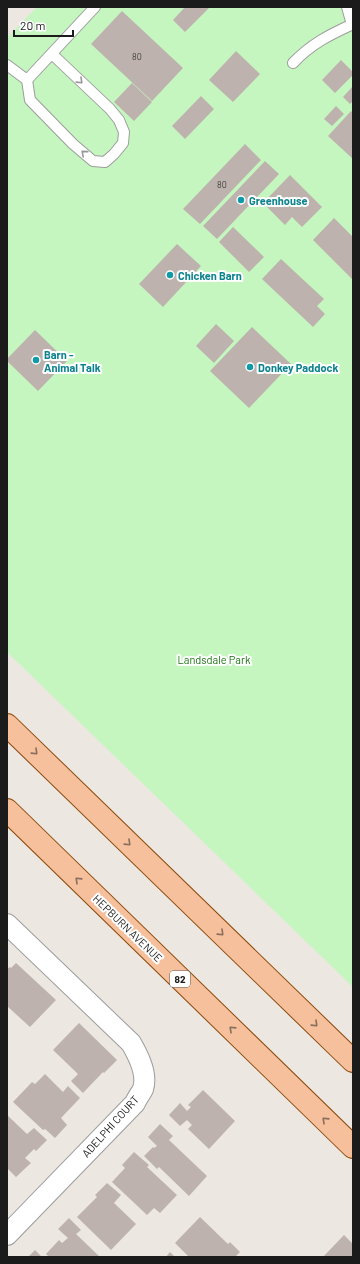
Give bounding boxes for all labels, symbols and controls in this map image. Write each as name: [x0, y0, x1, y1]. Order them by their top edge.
scale bar: [14, 12, 73, 38]
text: 20 m: [20, 18, 46, 32]
house number: 80: [132, 51, 142, 62]
one-way arrow: [75, 77, 83, 84]
one-way arrow: [81, 150, 89, 157]
house number: 80: [217, 179, 227, 190]
place label: Greenhouse: [249, 194, 307, 207]
marker: Greenhouse: [236, 195, 246, 205]
place label: Chicken Barn: [178, 269, 242, 282]
marker: Chicken Barn: [165, 270, 175, 280]
place label: Barn - Animal Talk: [44, 348, 101, 374]
marker: Barn - Animal Talk: [31, 355, 41, 365]
place label: Donkey Paddock: [258, 361, 339, 374]
marker: Donkey Paddock: [245, 362, 255, 372]
park label: Landsdale Park: [178, 653, 251, 666]
one-way arrow: [30, 747, 38, 755]
one-way arrow: [123, 838, 131, 846]
one-way arrow: [75, 877, 83, 885]
street label: HEPBURN AVENUE: [91, 892, 166, 965]
one-way arrow: [216, 928, 224, 936]
road number: 82: [170, 971, 190, 987]
one-way arrow: [310, 1019, 318, 1027]
one-way arrow: [229, 1026, 237, 1034]
street label: ADELPHI COURT: [79, 1092, 141, 1160]
one-way arrow: [322, 1117, 330, 1124]

